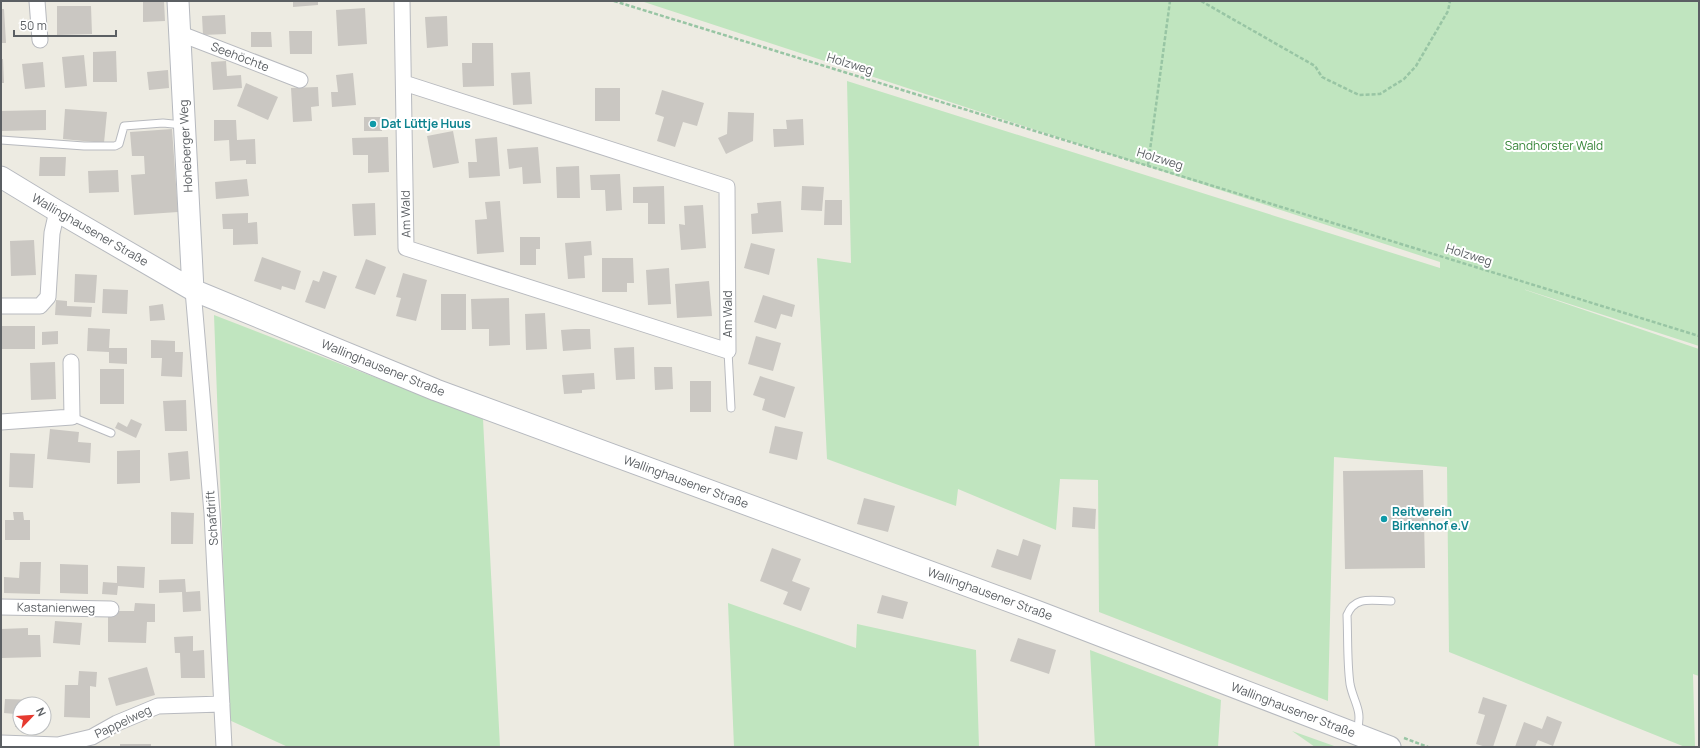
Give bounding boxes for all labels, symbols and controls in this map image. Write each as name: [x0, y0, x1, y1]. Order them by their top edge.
scale bar: [14, 12, 116, 38]
text: 50 m: [20, 17, 47, 34]
street label: Seehöchte: [209, 38, 272, 75]
street label: Holzweg: [825, 48, 875, 79]
street label: Hoheberger Weg: [175, 99, 196, 193]
place label: Dat Lüttje Huus: [381, 115, 471, 132]
marker: Dat Lüttje Huus: [368, 119, 378, 129]
park label: Sandhorster Wald: [1505, 137, 1603, 154]
street label: Holzweg: [1135, 143, 1185, 174]
street label: Wallinghausener Straße: [29, 189, 152, 270]
street label: Am Wald: [397, 190, 414, 238]
street label: Holzweg: [1444, 239, 1494, 270]
street label: Am Wald: [719, 290, 736, 338]
street label: Wallinghausener Straße: [319, 335, 448, 400]
street label: Wallinghausener Straße: [621, 451, 751, 512]
street label: Schafdrift: [201, 490, 222, 546]
place label: Reitverein Birkenhof e.V: [1392, 503, 1469, 534]
marker: Reitverein Birkenhof e.V: [1379, 514, 1389, 524]
street label: Wallinghausener Straße: [925, 563, 1055, 624]
street label: Kastanienweg: [17, 598, 95, 617]
street label: Wallinghausener Straße: [1229, 678, 1358, 741]
north arrow: [12, 696, 52, 736]
street label: Pappelweg: [92, 701, 154, 742]
text: N: [33, 705, 50, 718]

